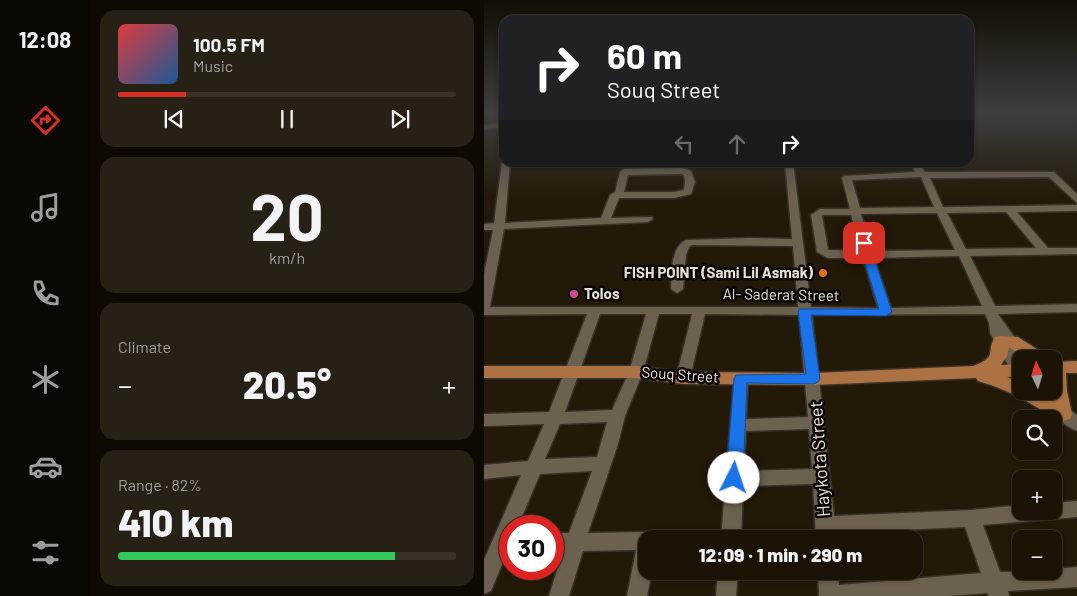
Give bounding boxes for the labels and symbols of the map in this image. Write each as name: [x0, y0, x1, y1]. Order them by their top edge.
pin: [843, 222, 885, 264]
place label: FISH POINT (Sami Lil Asmak): [624, 263, 814, 281]
marker: FISH POINT (Sami Lil Asmak): [817, 267, 829, 279]
place label: Tolos: [584, 284, 620, 302]
street label: Al- Saderat Street: [723, 284, 839, 304]
marker: Tolos: [568, 288, 580, 300]
north arrow: [1012, 350, 1062, 400]
street label: Souq Street: [641, 362, 719, 386]
street label: Haykota Street: [804, 400, 834, 518]
position arrow: [707, 451, 759, 503]
speed limit sign: 30: [499, 515, 564, 580]

